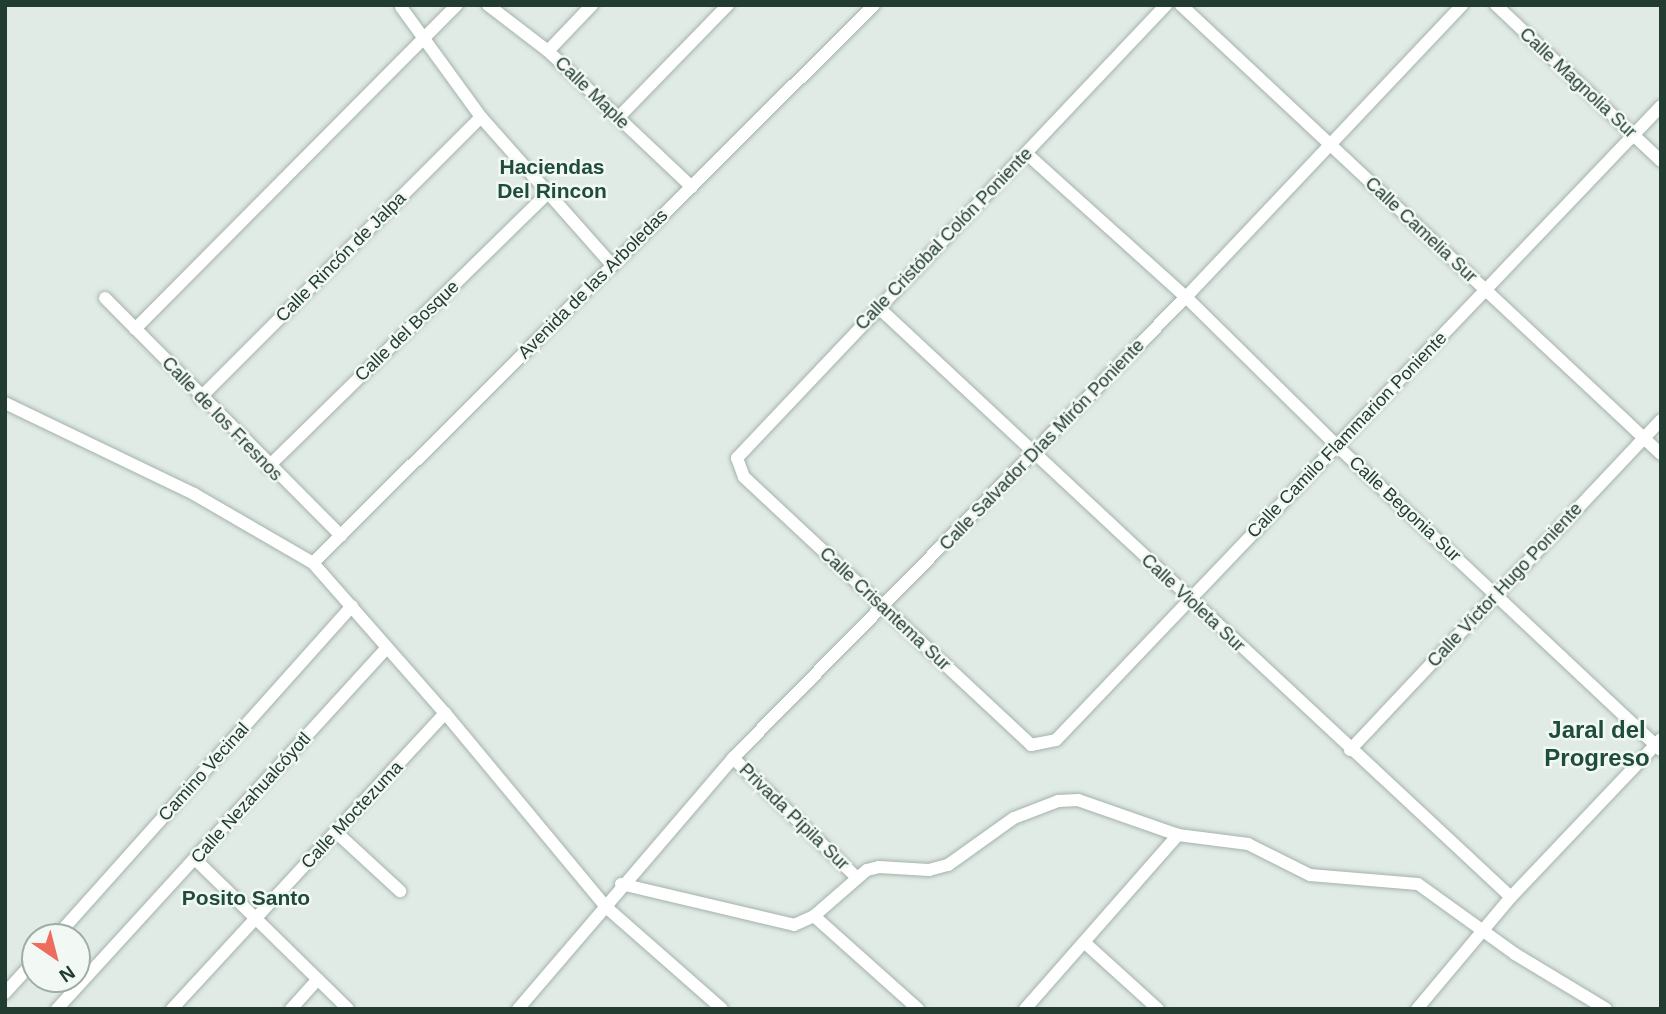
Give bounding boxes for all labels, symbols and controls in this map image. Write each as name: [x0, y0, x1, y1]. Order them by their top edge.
street label: Calle Magnolia Sur: [1515, 23, 1641, 143]
street label: Calle Maple: [550, 52, 634, 134]
street label: Calle Cristóbal Colón Poniente: [851, 143, 1037, 335]
district label: Haciendas Del Rincon: [497, 154, 607, 204]
street label: Calle Camelia Sur: [1361, 173, 1481, 287]
street label: Calle Rincón de Jalpa: [271, 187, 411, 327]
street label: Avenida de las Arboledas: [513, 204, 673, 364]
street label: Calle del Bosque: [351, 276, 463, 386]
street label: Calle Camilo Flammarion Poniente: [1243, 327, 1451, 543]
street label: Calle Salvador Días Mirón Poniente: [935, 335, 1149, 555]
street label: Calle de los Fresnos: [157, 352, 287, 486]
street label: Calle Begonia Sur: [1345, 452, 1465, 566]
street label: Calle Víctor Hugo Poniente: [1423, 498, 1587, 672]
street label: Calle Crisantema Sur: [815, 543, 955, 675]
street label: Calle Violeta Sur: [1137, 549, 1249, 657]
district label: Jaral del Progreso: [1544, 716, 1650, 772]
street label: Camino Vecinal: [154, 718, 254, 826]
street label: Calle Nezahualcóyotl: [186, 728, 316, 868]
street label: Calle Moctezuma: [297, 757, 407, 873]
street label: Privada Pípila Sur: [735, 759, 853, 875]
district label: Posito Santo: [182, 885, 310, 911]
north arrow: [21, 923, 91, 993]
text: N: [56, 961, 79, 987]

